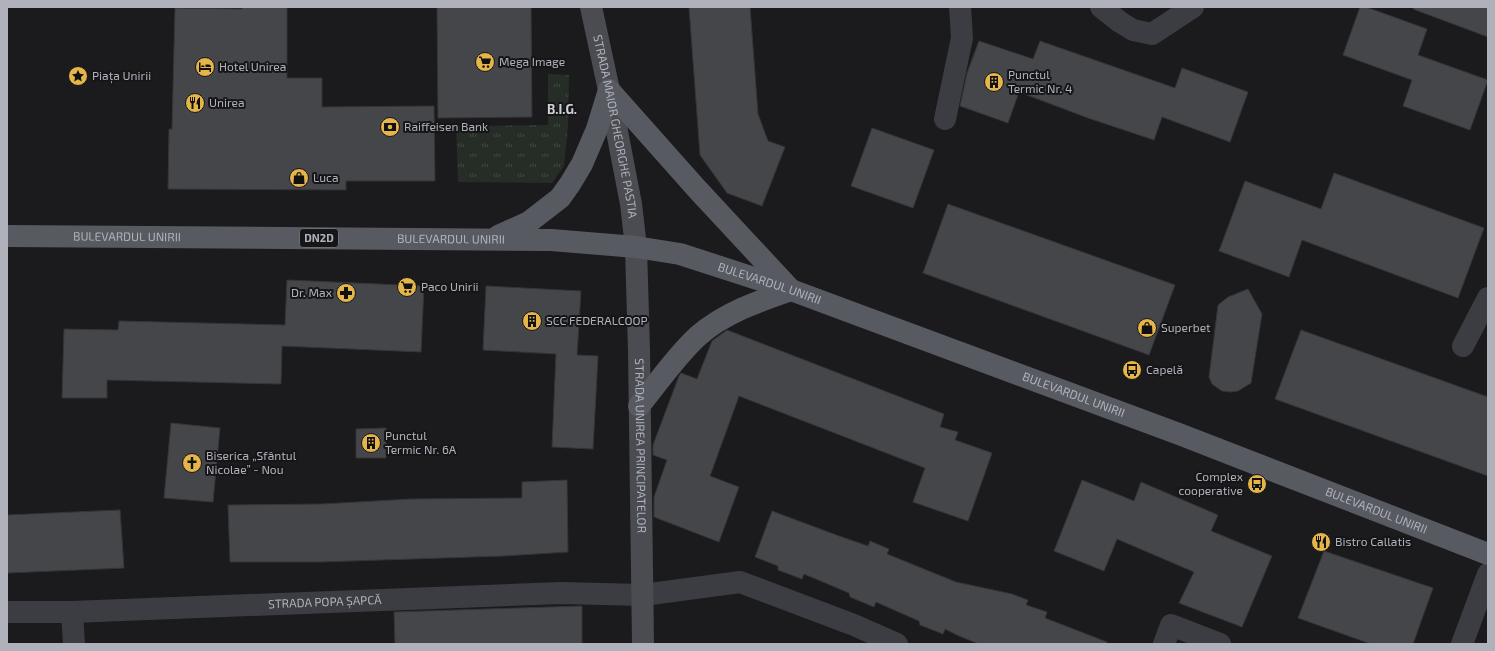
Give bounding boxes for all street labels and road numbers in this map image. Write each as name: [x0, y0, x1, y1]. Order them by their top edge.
street label: STRADA MAIOR GHEORGHE PASTIA: [591, 33, 641, 220]
street label: BULEVARDUL UNIRII: [73, 228, 181, 243]
road number: DN2D: [300, 229, 338, 247]
street label: BULEVARDUL UNIRII: [397, 231, 505, 246]
street label: BULEVARDUL UNIRII: [716, 259, 823, 307]
street label: STRADA UNIREA PRINCIPATELOR: [633, 358, 649, 533]
street label: BULEVARDUL UNIRII: [1021, 369, 1127, 419]
street label: BULEVARDUL UNIRII: [1324, 484, 1430, 536]
street label: STRADA POPA ȘAPCĂ: [268, 592, 382, 610]

